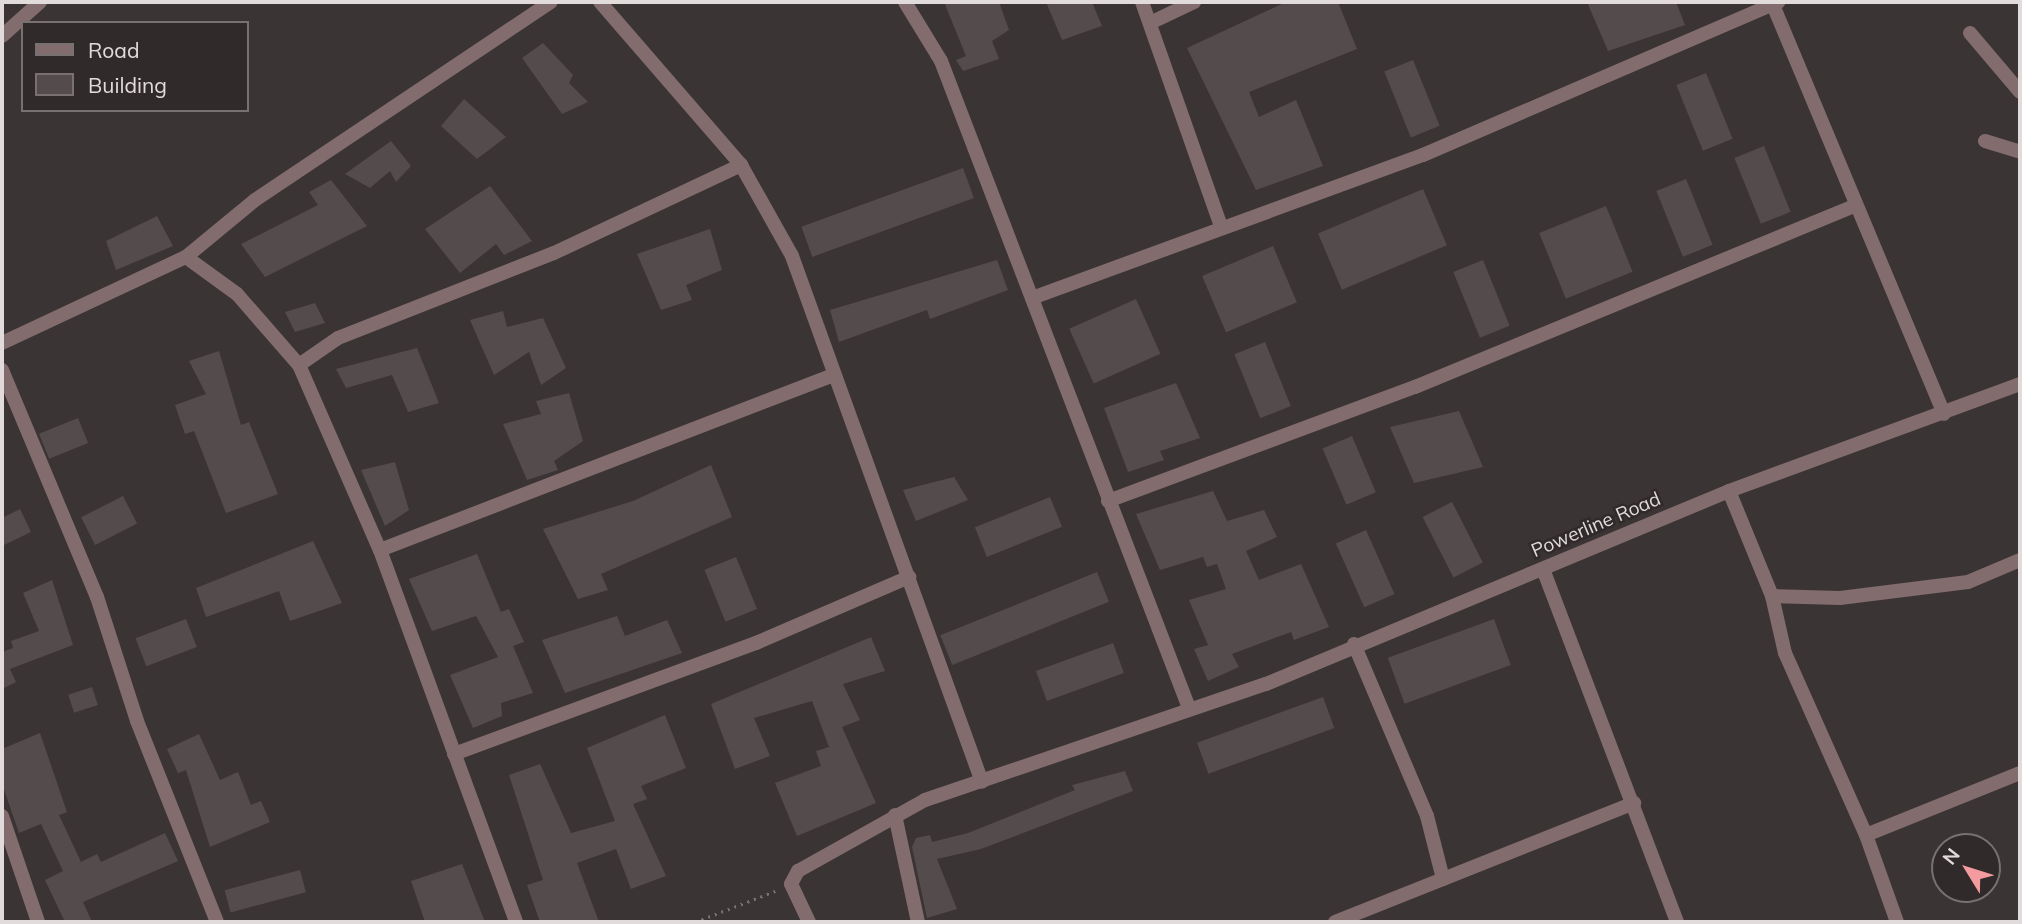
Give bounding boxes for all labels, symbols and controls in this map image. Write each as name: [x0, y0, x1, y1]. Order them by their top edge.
legend: [21, 21, 248, 112]
text: Road: [88, 37, 139, 63]
text: Building: [88, 72, 167, 98]
street label: Powerline Road: [1528, 487, 1664, 563]
north arrow: [1931, 833, 2001, 903]
text: N: [1937, 843, 1965, 869]

